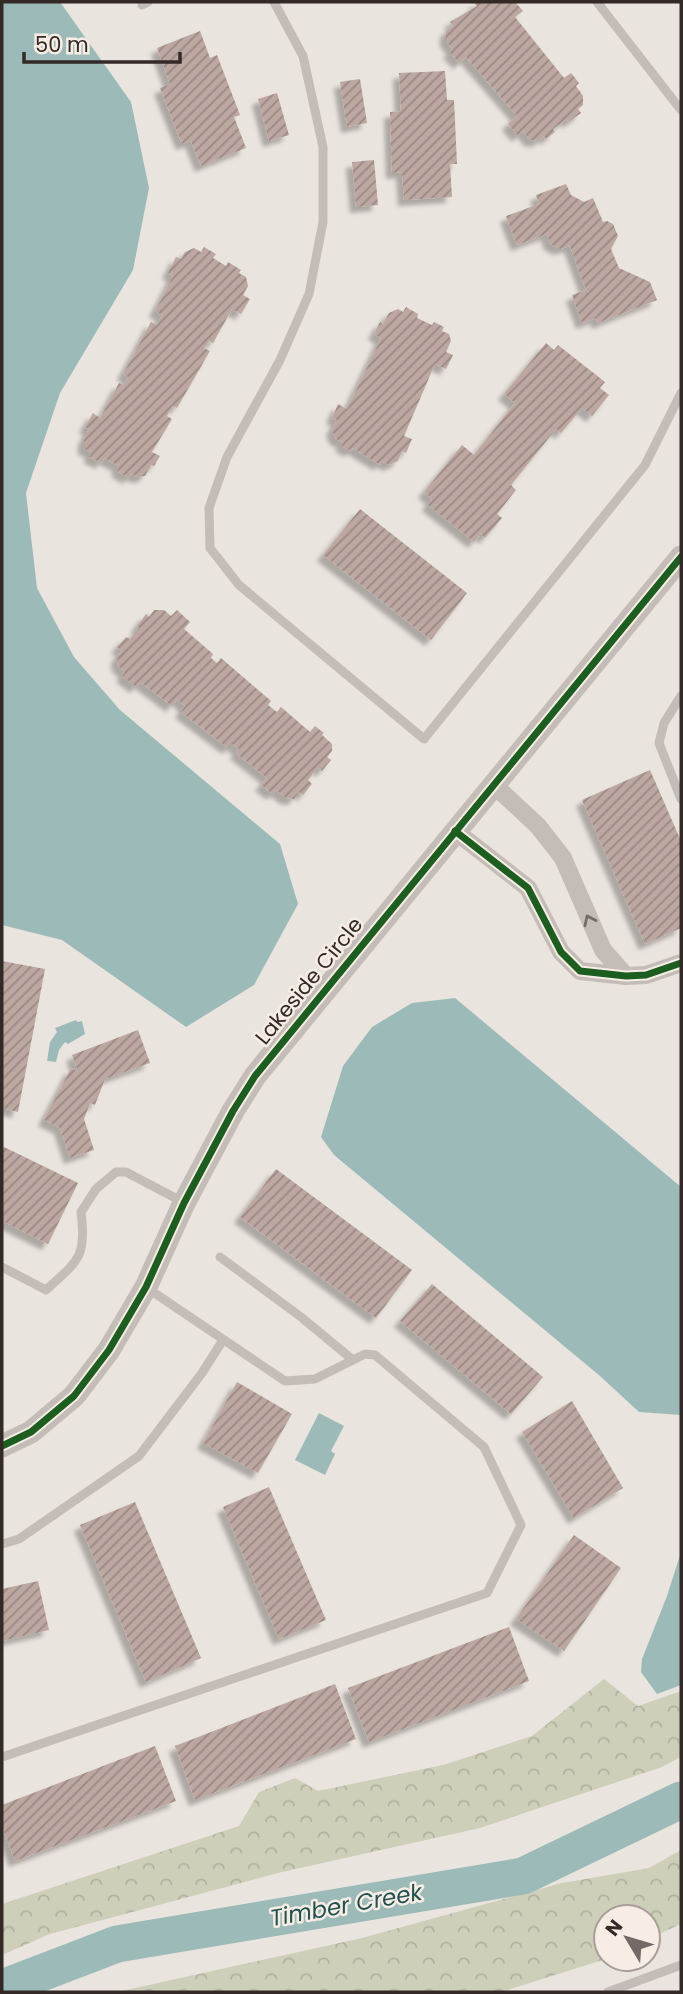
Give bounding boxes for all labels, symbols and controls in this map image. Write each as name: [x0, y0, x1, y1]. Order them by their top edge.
scale bar: [24, 21, 180, 65]
text: 50 m: [35, 30, 89, 59]
street label: Lakeside Circle: [248, 911, 369, 1051]
one-way arrow: [583, 915, 597, 927]
water label: Timber Creek: [268, 1876, 426, 1934]
north arrow: [592, 1903, 662, 1973]
text: N: [599, 1914, 629, 1942]

